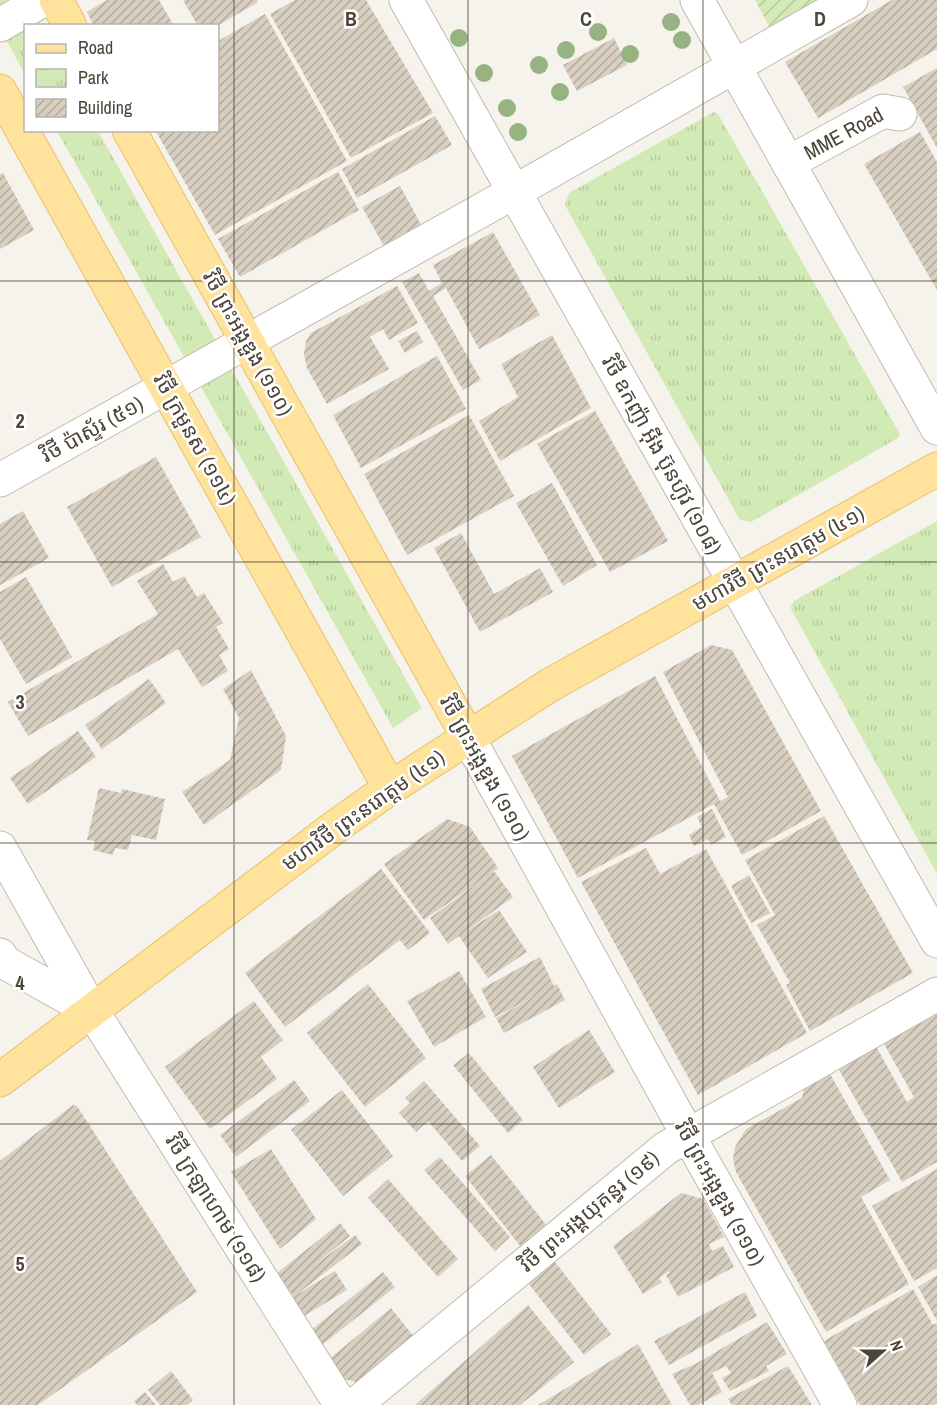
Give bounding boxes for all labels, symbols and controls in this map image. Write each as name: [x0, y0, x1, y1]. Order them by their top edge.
text: B: [345, 5, 357, 32]
text: C: [580, 5, 592, 32]
text: D: [814, 5, 826, 32]
legend: [24, 24, 219, 132]
text: Road: [78, 35, 113, 60]
text: Park: [78, 65, 109, 90]
text: Building: [78, 95, 133, 120]
street label: MME Road: [799, 99, 888, 166]
street label: វិថី ព្រះអង្គឌួង (១១០): [196, 264, 300, 421]
street label: វិថី ឧកញ៉ា អ៊ីង ប៊ុនហ៊ូវ (១០៨): [595, 350, 729, 560]
street label: វិថី ក្រមួនស (១១៤): [146, 367, 243, 510]
street label: វិថី ប៉ាស្ទ័រ (៥១): [35, 389, 148, 469]
text: 2: [15, 407, 25, 434]
street label: មហាវិថី ព្រះនរោត្តម (៤១): [686, 498, 870, 618]
text: 3: [15, 688, 25, 715]
street label: វិថី ព្រះអង្គឌួង (១១០): [433, 689, 537, 846]
street label: មហាវិថី ព្រះនរោត្តម (៤១): [276, 743, 450, 877]
text: 4: [15, 969, 25, 996]
street label: វិថី ព្រះអង្គឌួង (១១០): [668, 1114, 772, 1271]
street label: វិថី ក្រឡាហោម (១១៨): [158, 1128, 273, 1287]
street label: វិថី ព្រះអង្គយុគន្ធរ (១៩): [512, 1144, 665, 1279]
text: 5: [15, 1250, 25, 1277]
north arrow: [853, 1321, 913, 1381]
text: N: [885, 1337, 909, 1354]

